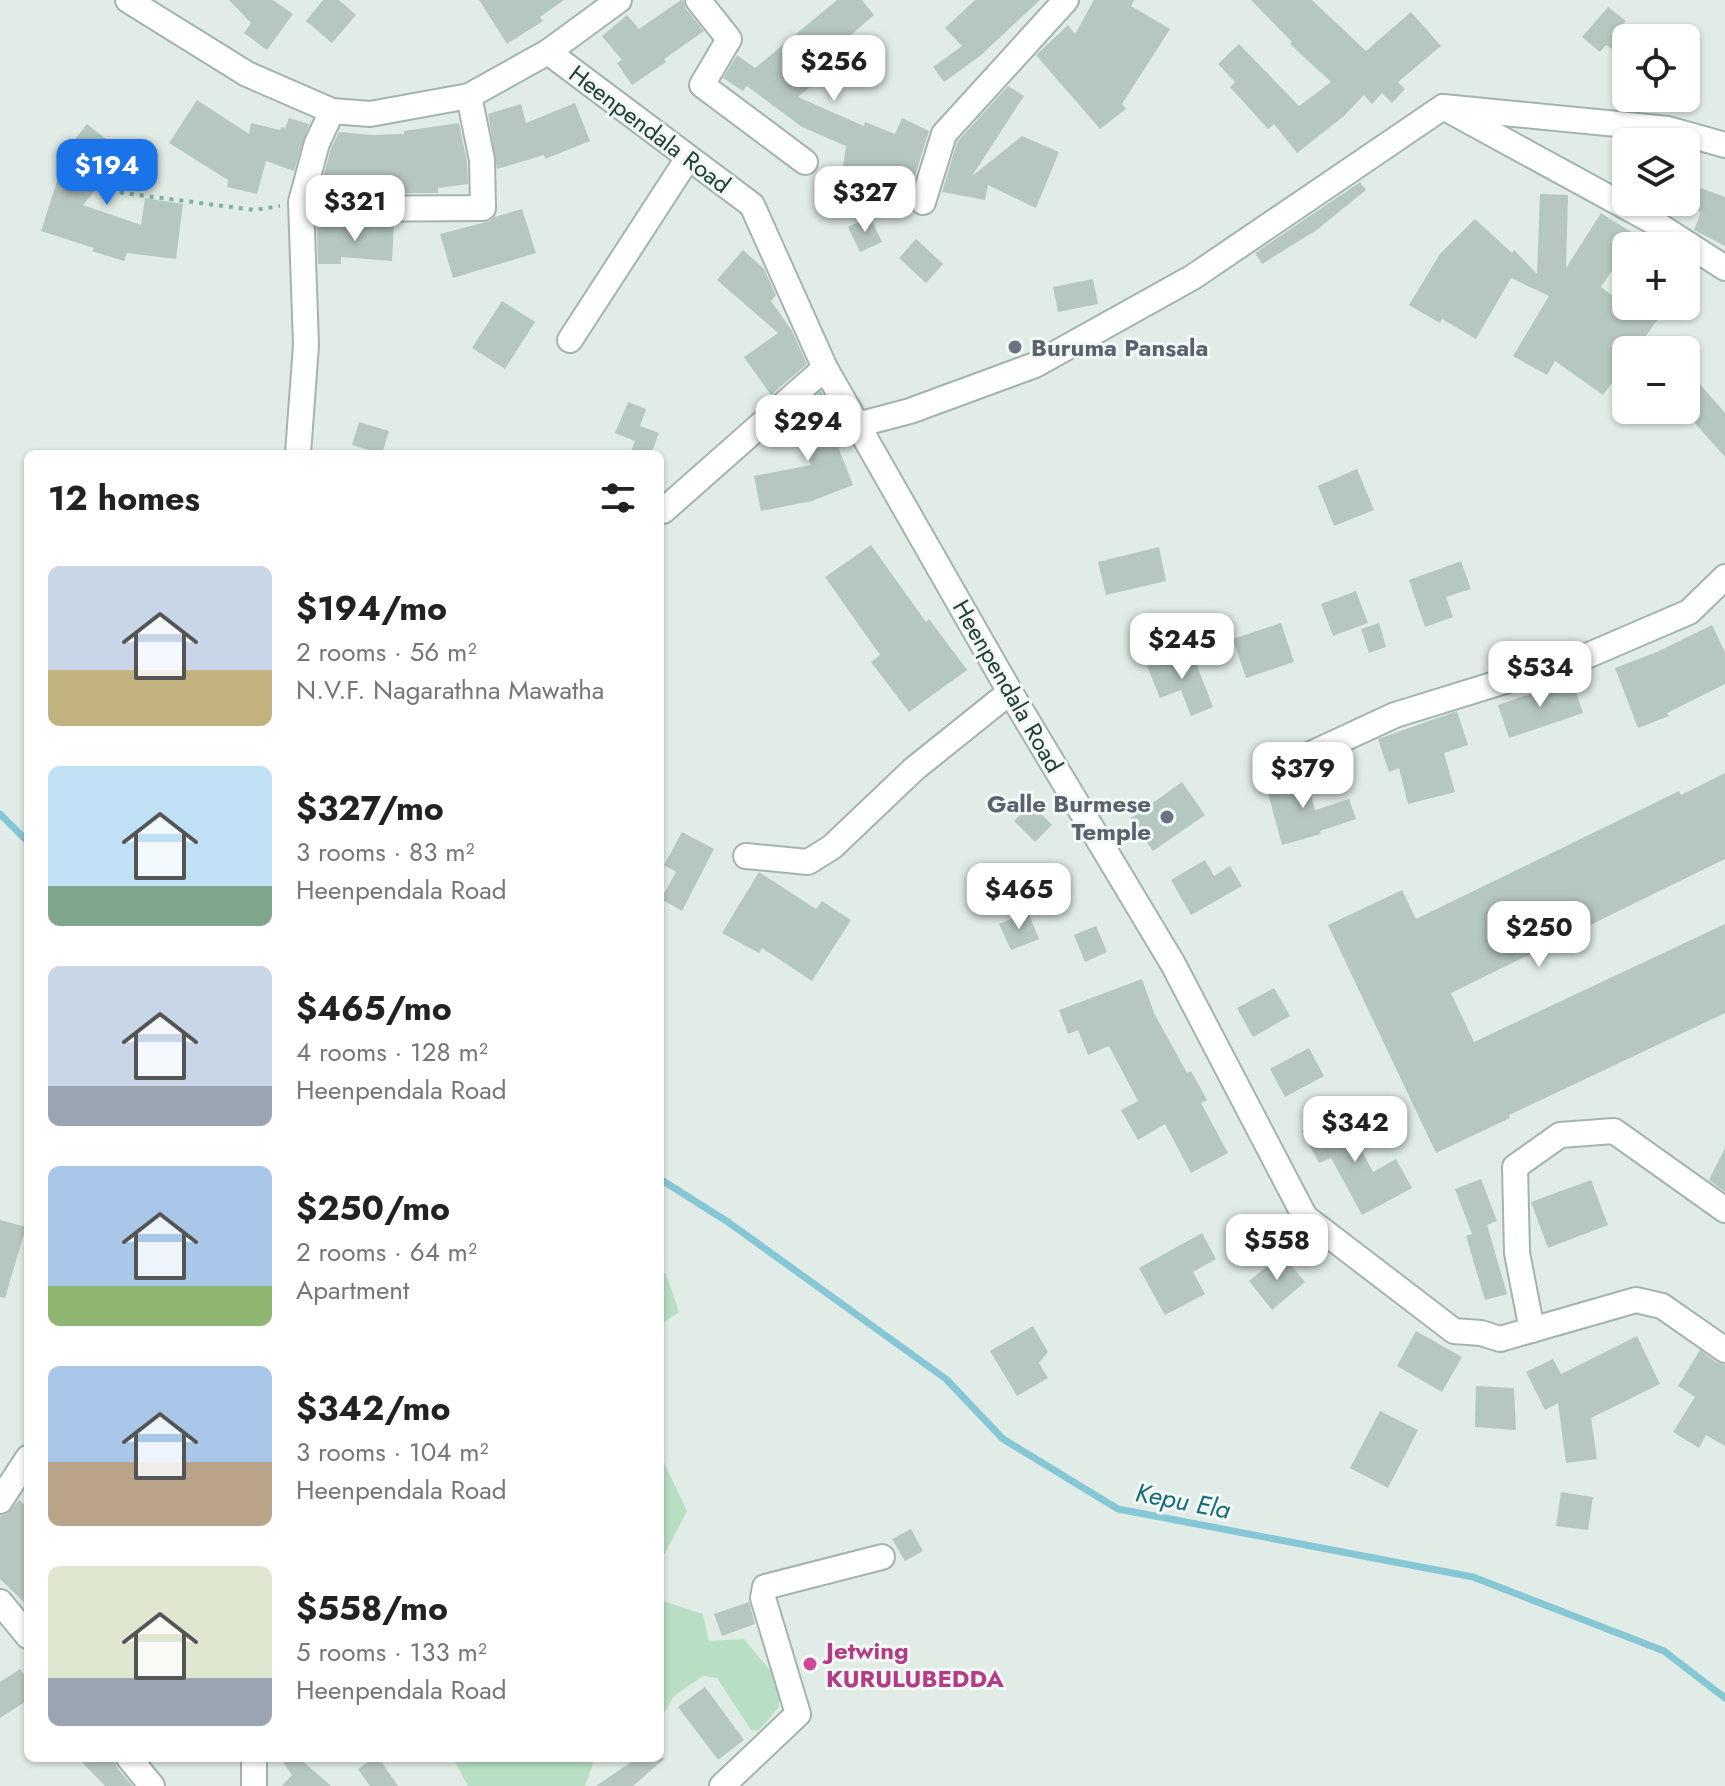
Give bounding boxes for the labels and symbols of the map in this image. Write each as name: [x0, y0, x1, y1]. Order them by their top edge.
pin: $256: [787, 35, 881, 103]
street label: Heenpendala Road: [562, 57, 738, 201]
pin: $194: [60, 139, 154, 207]
pin: $327: [818, 166, 912, 234]
pin: $321: [308, 175, 402, 243]
place label: Buruma Pansala: [1031, 330, 1208, 365]
marker: Buruma Pansala: [1006, 338, 1024, 356]
pin: $294: [761, 395, 855, 463]
street label: Heenpendala Road: [944, 593, 1072, 779]
pin: $245: [1135, 613, 1229, 681]
pin: $534: [1493, 641, 1587, 709]
pin: $379: [1256, 742, 1350, 810]
place label: Galle Burmese Temple: [987, 786, 1151, 849]
marker: Galle Burmese Temple: [1158, 808, 1176, 826]
pin: $465: [972, 863, 1066, 931]
pin: $250: [1492, 901, 1586, 969]
pin: $342: [1308, 1096, 1402, 1164]
pin: $558: [1230, 1214, 1324, 1282]
water label: Kepu Ela: [1132, 1473, 1234, 1529]
place label: Jetwing KURULUBEDDA: [822, 1633, 1004, 1696]
marker: Jetwing KURULUBEDDA: [801, 1655, 819, 1673]

